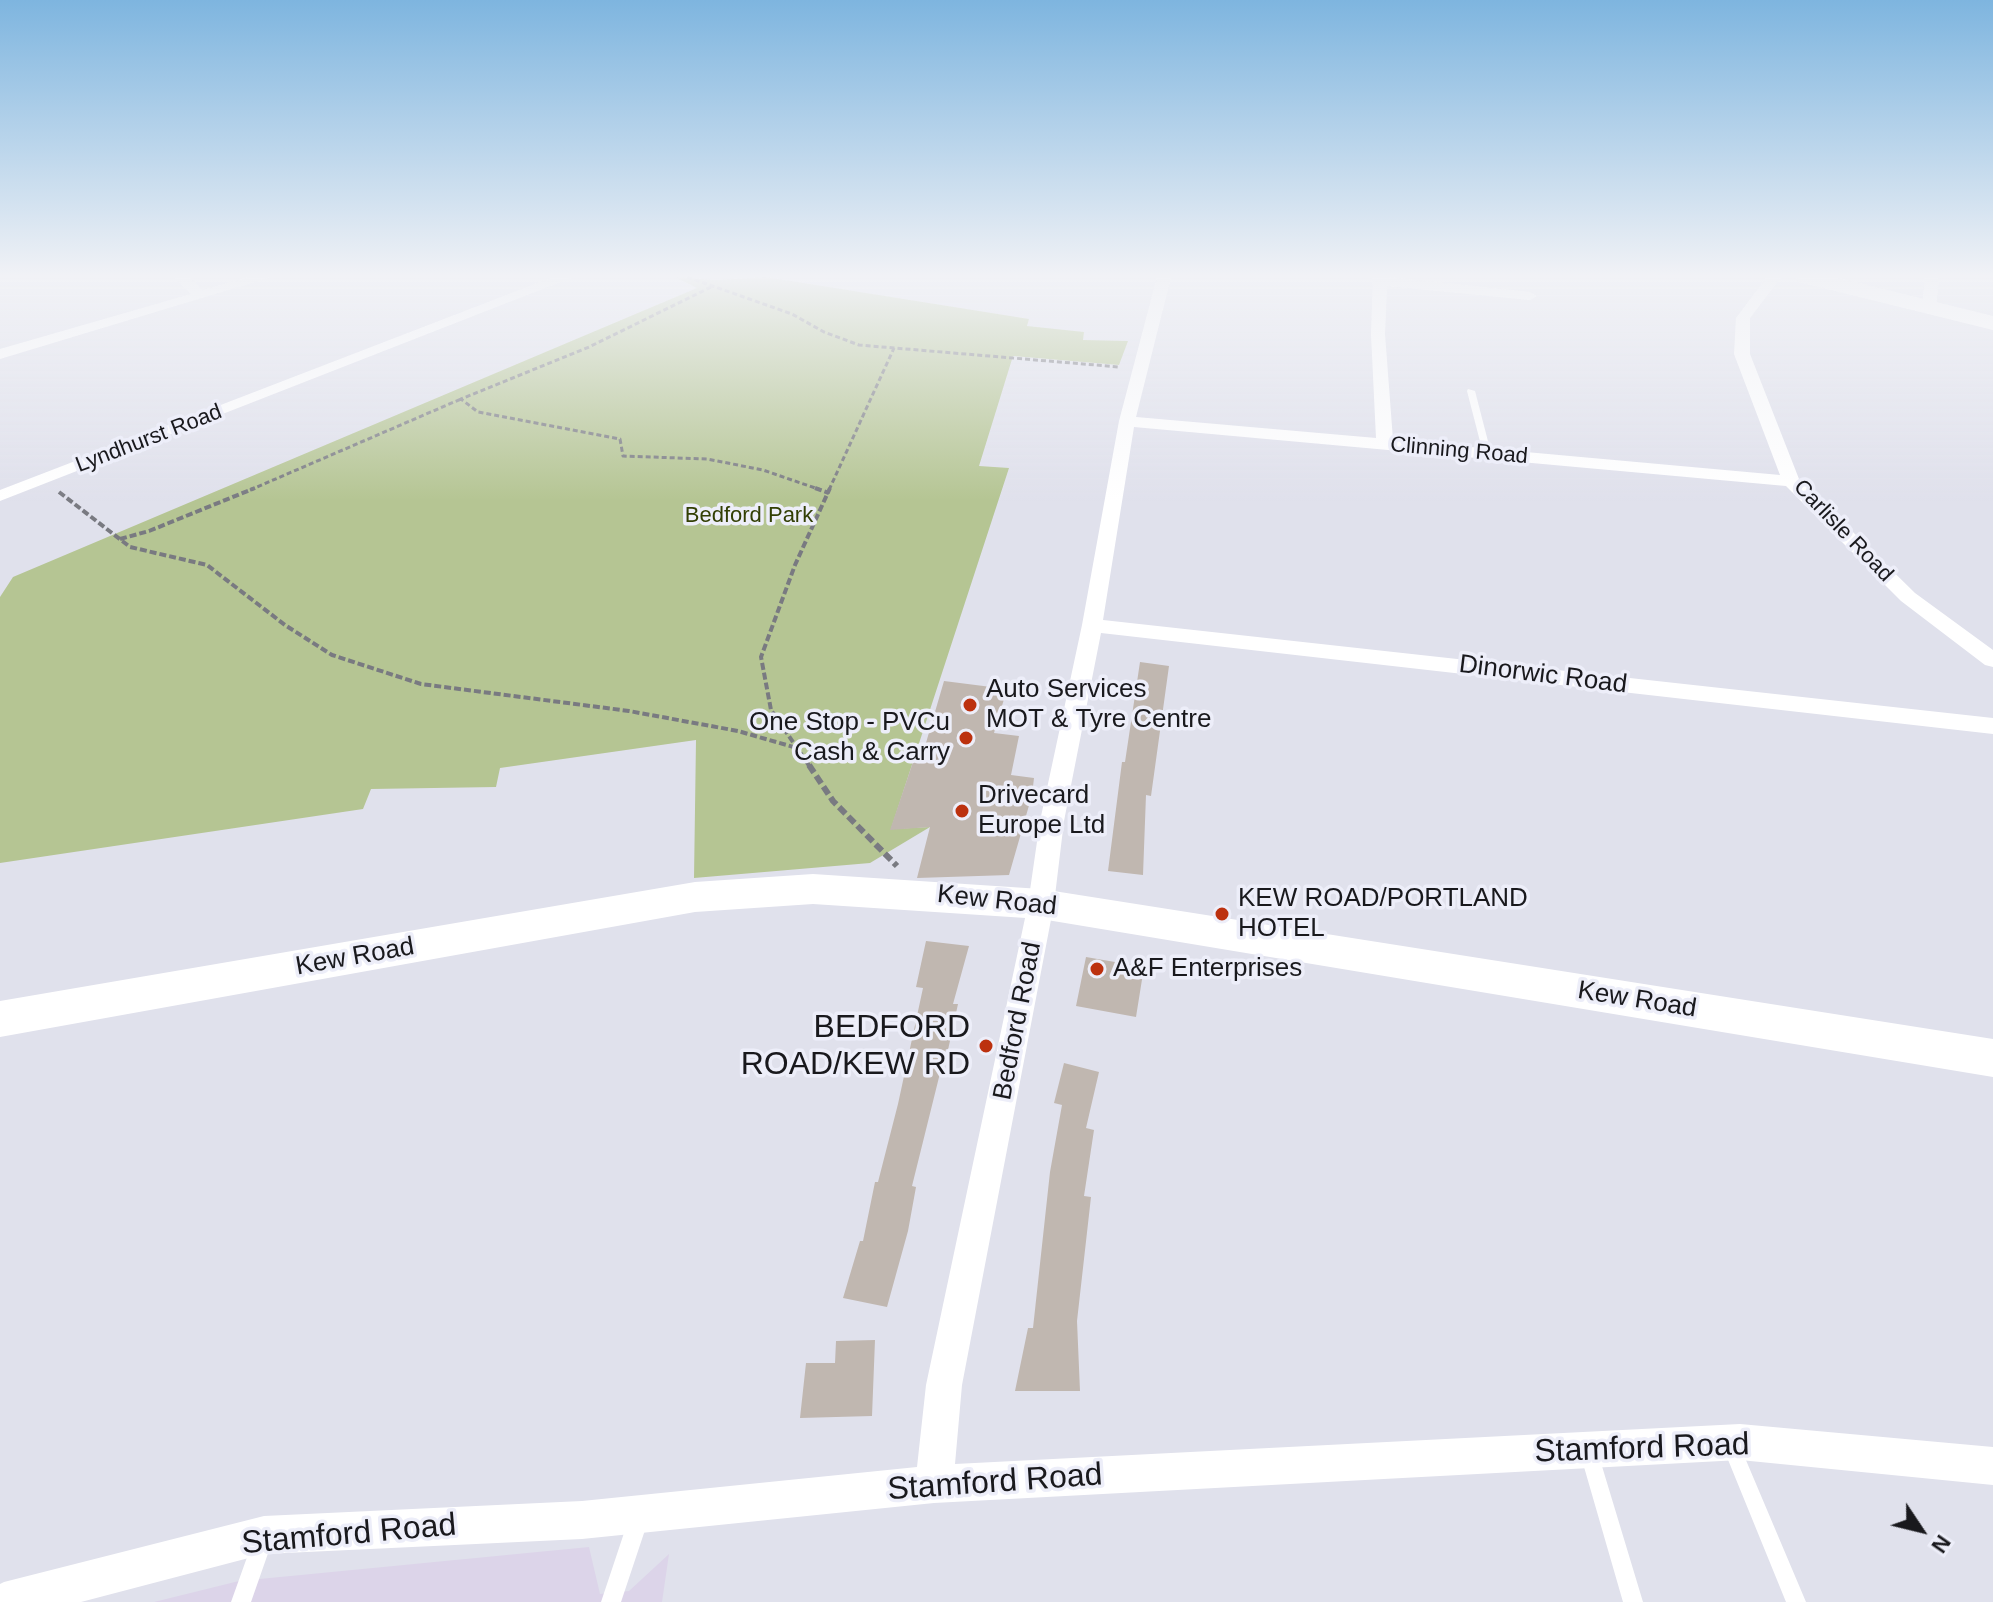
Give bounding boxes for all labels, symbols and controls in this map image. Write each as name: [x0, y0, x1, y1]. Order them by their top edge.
street label: Lyndhurst Road: [72, 399, 226, 479]
street label: Clinning Road: [1389, 432, 1529, 470]
street label: Carlisle Road: [1788, 474, 1898, 588]
park label: Bedford Park: [685, 503, 813, 529]
street label: Dinorwic Road: [1457, 649, 1629, 701]
place label: Auto Services MOT & Tyre Centre: [986, 674, 1211, 736]
marker: Auto Services MOT & Tyre Centre: [961, 696, 979, 714]
place label: One Stop - PVCu Cash & Carry: [749, 707, 950, 768]
marker: One Stop - PVCu Cash & Carry: [957, 729, 975, 747]
place label: Drivecard Europe Ltd: [978, 780, 1105, 842]
marker: Drivecard Europe Ltd: [953, 802, 971, 820]
street label: Kew Road: [936, 879, 1058, 923]
place label: KEW ROAD/PORTLAND HOTEL: [1238, 883, 1528, 944]
marker: KEW ROAD/PORTLAND HOTEL: [1213, 905, 1231, 923]
street label: Kew Road: [293, 931, 417, 983]
street label: Bedford Road: [987, 939, 1049, 1103]
place label: A&F Enterprises: [1113, 953, 1302, 985]
marker: A&F Enterprises: [1088, 960, 1106, 978]
street label: Kew Road: [1575, 975, 1699, 1025]
place label: BEDFORD ROAD/KEW RD: [741, 1009, 970, 1084]
marker: BEDFORD ROAD/KEW RD: [977, 1037, 995, 1055]
street label: Stamford Road: [1534, 1426, 1750, 1472]
street label: Stamford Road: [886, 1456, 1104, 1510]
north arrow: [1881, 1490, 1961, 1570]
street label: Stamford Road: [240, 1506, 458, 1564]
text: N: [1926, 1530, 1956, 1558]

